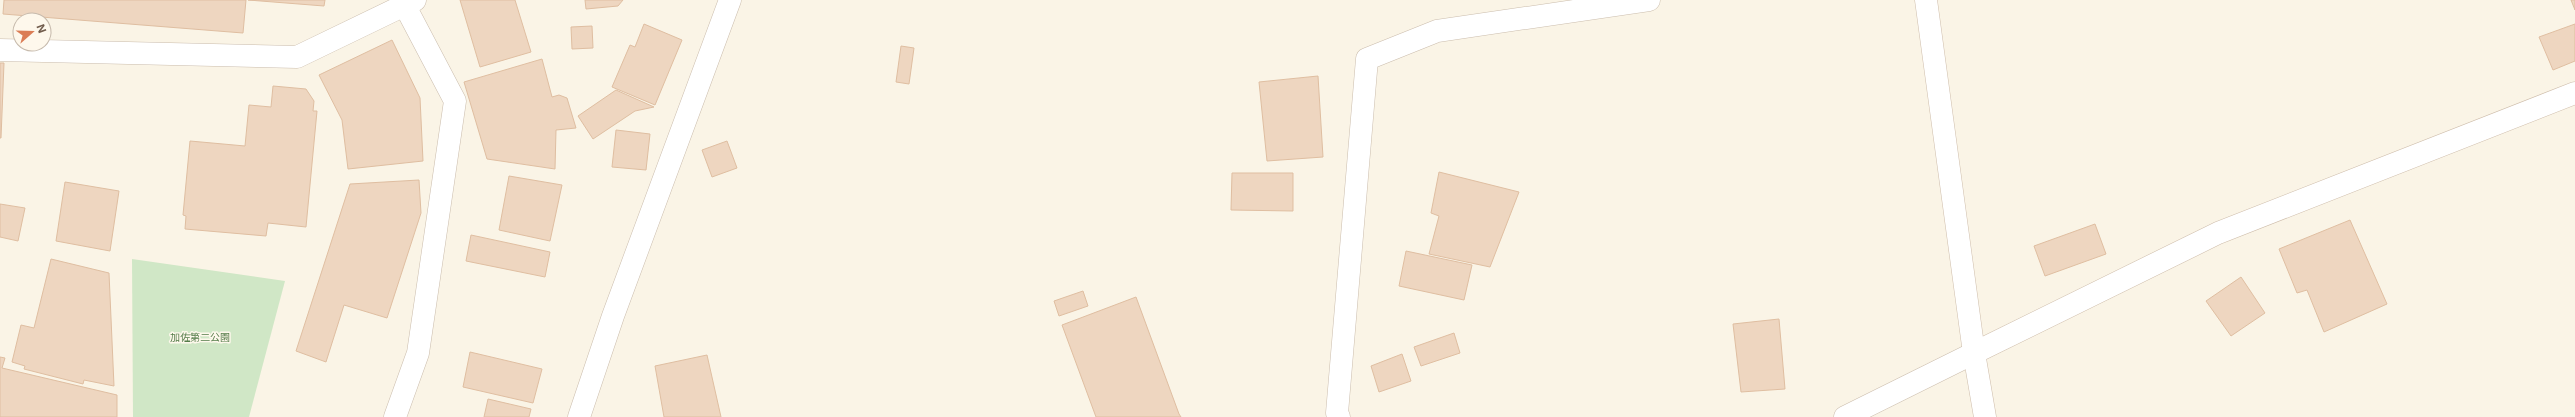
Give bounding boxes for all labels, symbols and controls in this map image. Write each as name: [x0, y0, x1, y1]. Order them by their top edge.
north arrow: [12, 12, 52, 52]
text: N: [33, 22, 49, 35]
park label: 加佐第二公園: [170, 331, 230, 343]

